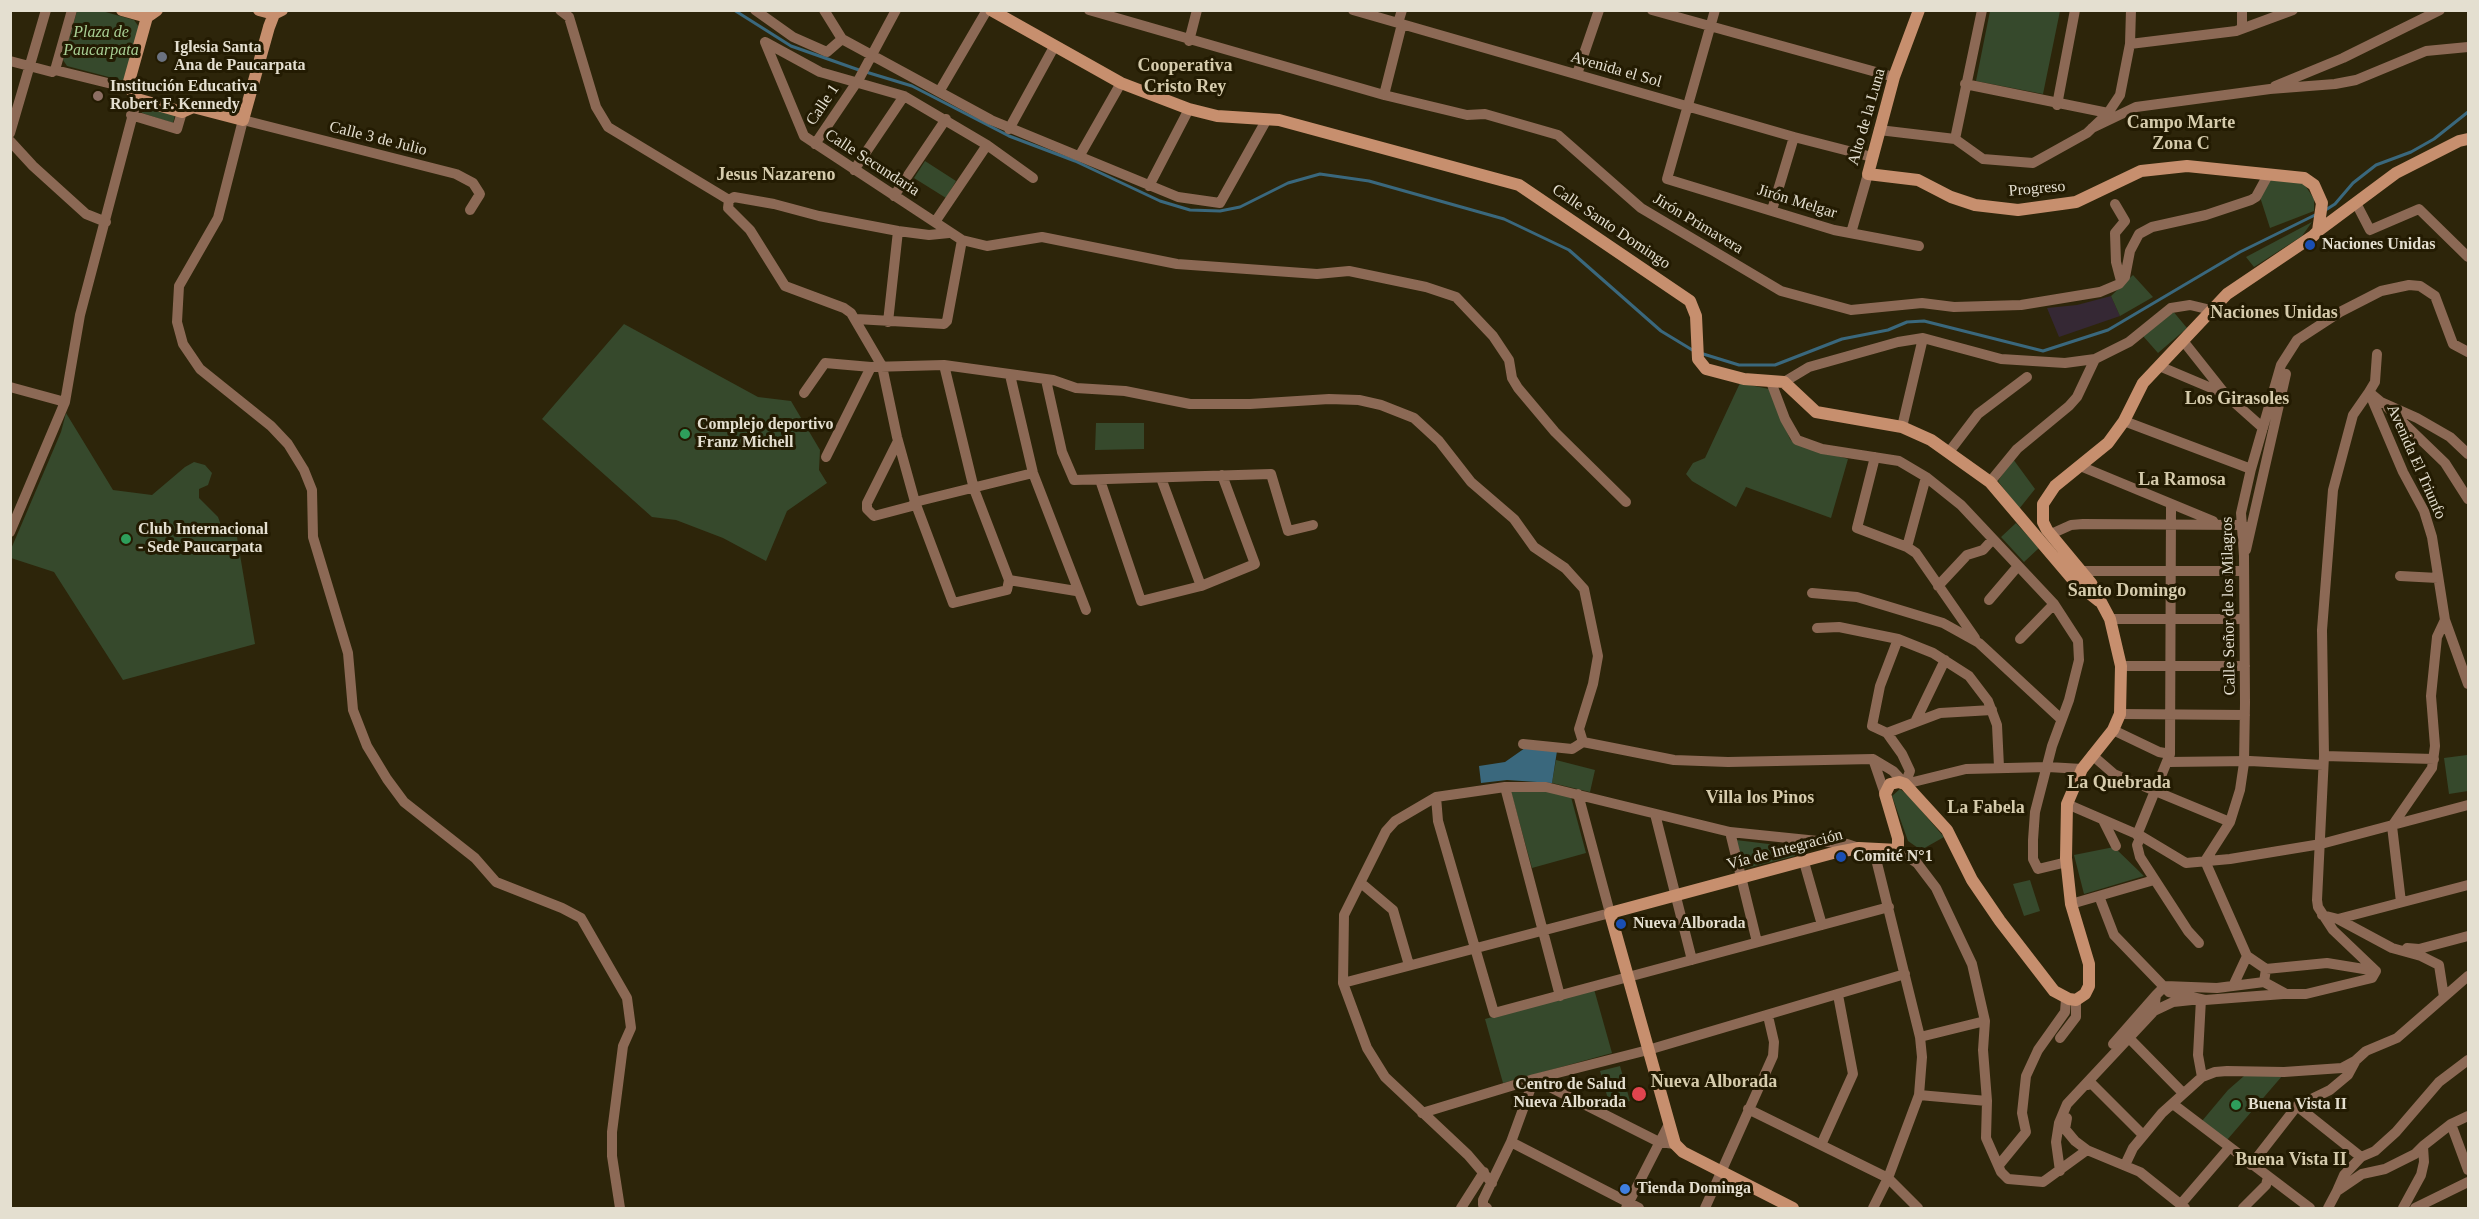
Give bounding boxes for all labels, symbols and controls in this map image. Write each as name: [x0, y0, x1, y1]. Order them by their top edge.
park label: Plaza de Paucarpata: [63, 23, 139, 61]
place label: Iglesia Santa Ana de Paucarpata: [174, 38, 306, 76]
street label: Avenida el Sol: [1568, 48, 1664, 92]
marker: Iglesia Santa Ana de Paucarpata: [155, 50, 169, 64]
district label: Cooperativa Cristo Rey: [1138, 55, 1232, 98]
street label: Alto de la Luna: [1844, 66, 1890, 168]
place label: Institución Educativa Robert F. Kennedy: [110, 77, 257, 115]
street label: Calle 1: [802, 81, 844, 129]
marker: Institución Educativa Robert F. Kennedy: [91, 89, 105, 103]
district label: Campo Marte Zona C: [2127, 112, 2235, 154]
street label: Calle 3 de Julio: [327, 118, 429, 160]
street label: Calle Secundaria: [821, 125, 923, 201]
district label: Jesus Nazareno: [716, 164, 836, 186]
street label: Progreso: [2008, 177, 2066, 201]
street label: Calle Santo Domingo: [1548, 180, 1674, 274]
street label: Jirón Melgar: [1755, 181, 1839, 223]
street label: Jirón Primavera: [1649, 190, 1747, 258]
place label: Naciones Unidas: [2322, 235, 2435, 255]
marker: Naciones Unidas: [2303, 238, 2317, 252]
district label: Naciones Unidas: [2210, 302, 2338, 324]
district label: Los Girasoles: [2185, 388, 2289, 410]
street label: Avenida El Triunfo: [2382, 402, 2450, 522]
place label: Complejo deportivo Franz Michell: [697, 415, 833, 453]
marker: Complejo deportivo Franz Michell: [678, 427, 692, 441]
district label: La Ramosa: [2138, 469, 2226, 491]
street label: Calle Señor de los Milagros: [2218, 517, 2240, 695]
place label: Club Internacional - Sede Paucarpata: [138, 520, 268, 558]
marker: Club Internacional - Sede Paucarpata: [119, 532, 133, 546]
district label: Santo Domingo: [2068, 580, 2186, 602]
district label: La Quebrada: [2067, 772, 2171, 794]
district label: Villa los Pinos: [1706, 787, 1814, 809]
district label: La Fabela: [1947, 797, 2025, 819]
street label: Vía de Integración: [1725, 825, 1845, 875]
place label: Comité N°1: [1853, 847, 1933, 867]
marker: Comité N°1: [1834, 850, 1848, 864]
place label: Nueva Alborada: [1633, 914, 1745, 934]
marker: Nueva Alborada: [1614, 917, 1628, 931]
district label: Nueva Alborada: [1651, 1071, 1777, 1093]
place label: Centro de Salud Nueva Alborada: [1514, 1075, 1626, 1113]
marker: Centro de Salud Nueva Alborada: [1630, 1085, 1648, 1103]
place label: Buena Vista II: [2248, 1095, 2347, 1115]
marker: Buena Vista II: [2229, 1098, 2243, 1112]
district label: Buena Vista II: [2235, 1149, 2347, 1171]
place label: Tienda Dominga: [1637, 1179, 1751, 1199]
marker: Tienda Dominga: [1618, 1182, 1632, 1196]

